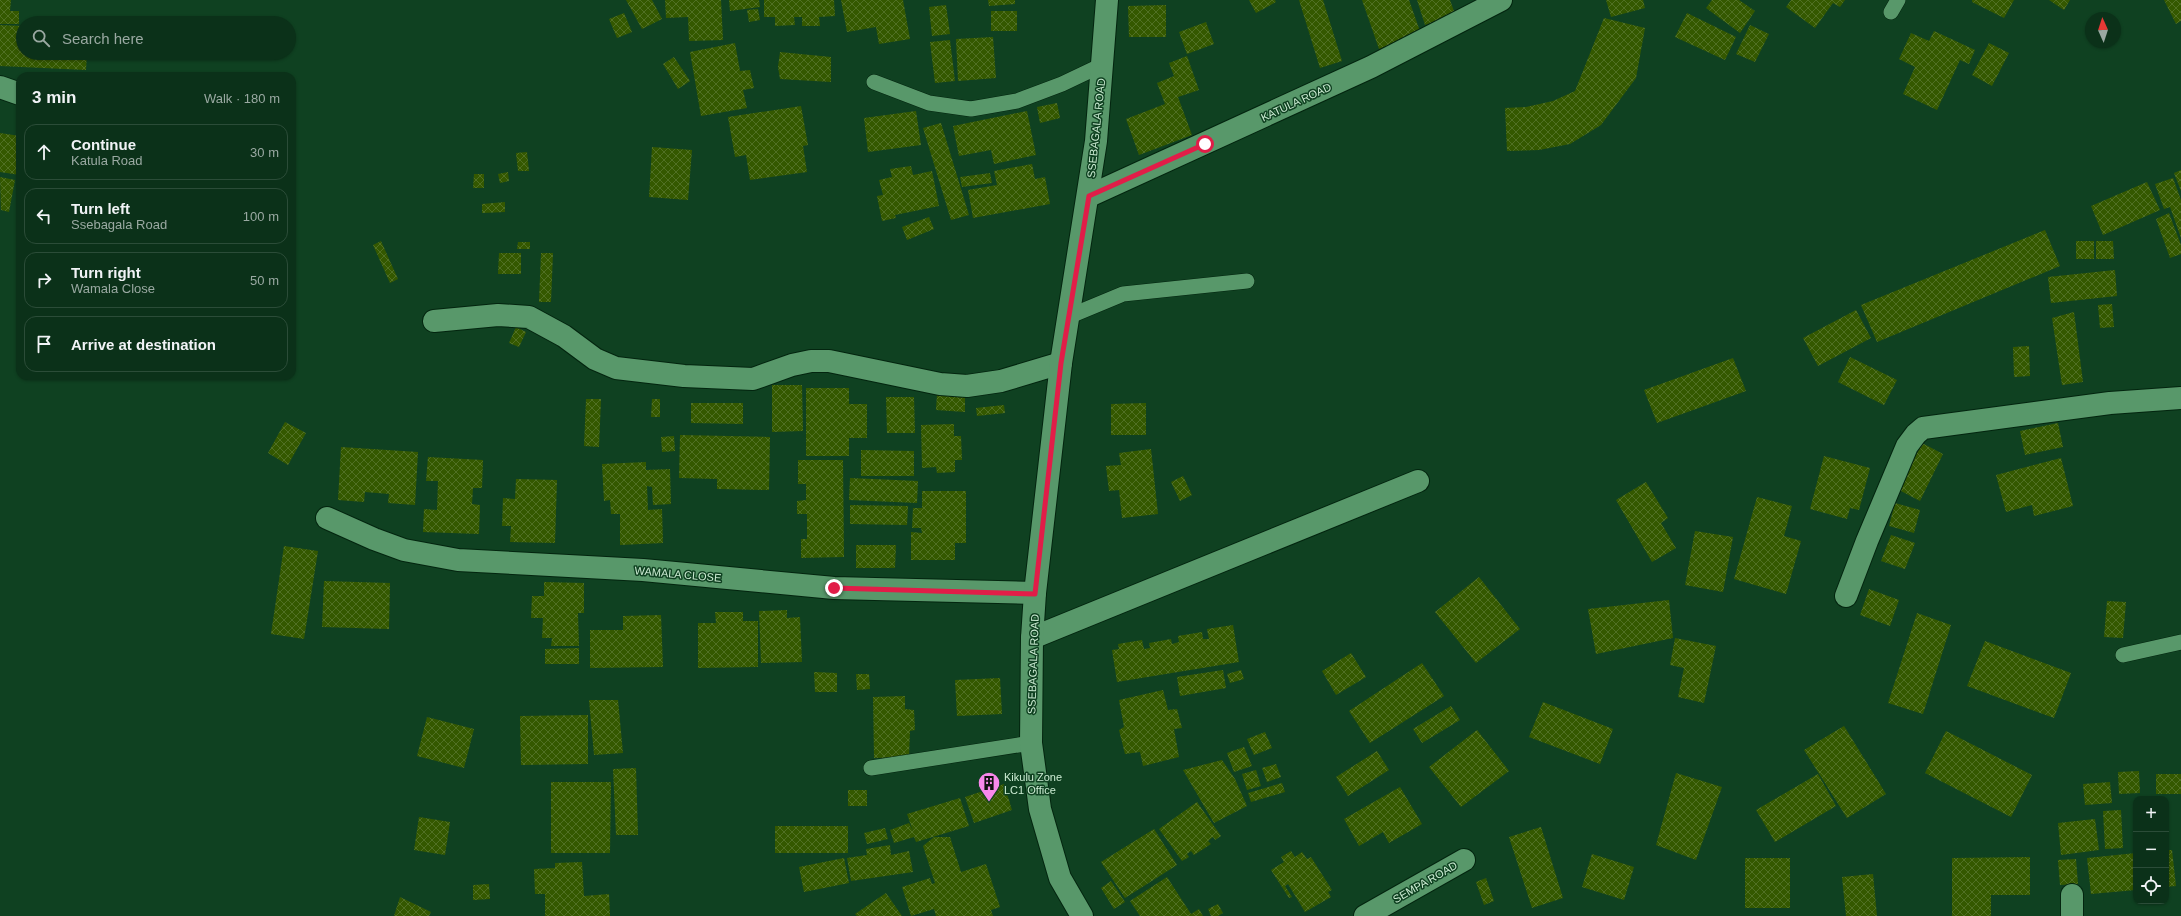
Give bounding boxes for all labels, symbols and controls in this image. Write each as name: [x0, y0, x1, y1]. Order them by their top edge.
north arrow: [2085, 12, 2121, 48]
search box: [16, 16, 296, 60]
icon: search: [30, 27, 52, 49]
text: Search here: [62, 30, 144, 47]
street label: SSEBAGALA ROAD: [1085, 77, 1107, 178]
street label: KATULA ROAD: [1259, 80, 1333, 124]
text: 3 min: [32, 88, 76, 107]
text: Walk · 180 m: [204, 91, 280, 106]
route start: [1196, 135, 1214, 153]
text: Continue: [71, 136, 136, 153]
icon: ahead: [33, 141, 55, 163]
text: 30 m: [250, 145, 279, 160]
text: Katula Road: [71, 153, 143, 168]
text: Turn left: [71, 200, 130, 217]
icon: left: [33, 205, 55, 227]
text: 100 m: [243, 209, 279, 224]
text: Ssebagala Road: [71, 217, 167, 232]
text: Turn right: [71, 264, 141, 281]
icon: right: [33, 269, 55, 291]
text: 50 m: [250, 273, 279, 288]
text: Wamala Close: [71, 281, 155, 296]
icon: arrive: [33, 333, 55, 355]
text: Arrive at destination: [71, 336, 216, 353]
street label: WAMALA CLOSE: [634, 564, 722, 584]
route end: [825, 579, 843, 597]
street label: SSEBAGALA ROAD: [1025, 614, 1041, 714]
building icon: Kikulu Zone LC1 Office: [976, 770, 1002, 803]
place label: Kikulu Zone LC1 Office: [1004, 771, 1062, 796]
map controls: [2133, 796, 2169, 904]
button: +: [2133, 796, 2169, 832]
button: −: [2133, 832, 2169, 868]
street label: SEMPA ROAD: [1391, 859, 1459, 905]
button: locate: [2133, 868, 2169, 904]

